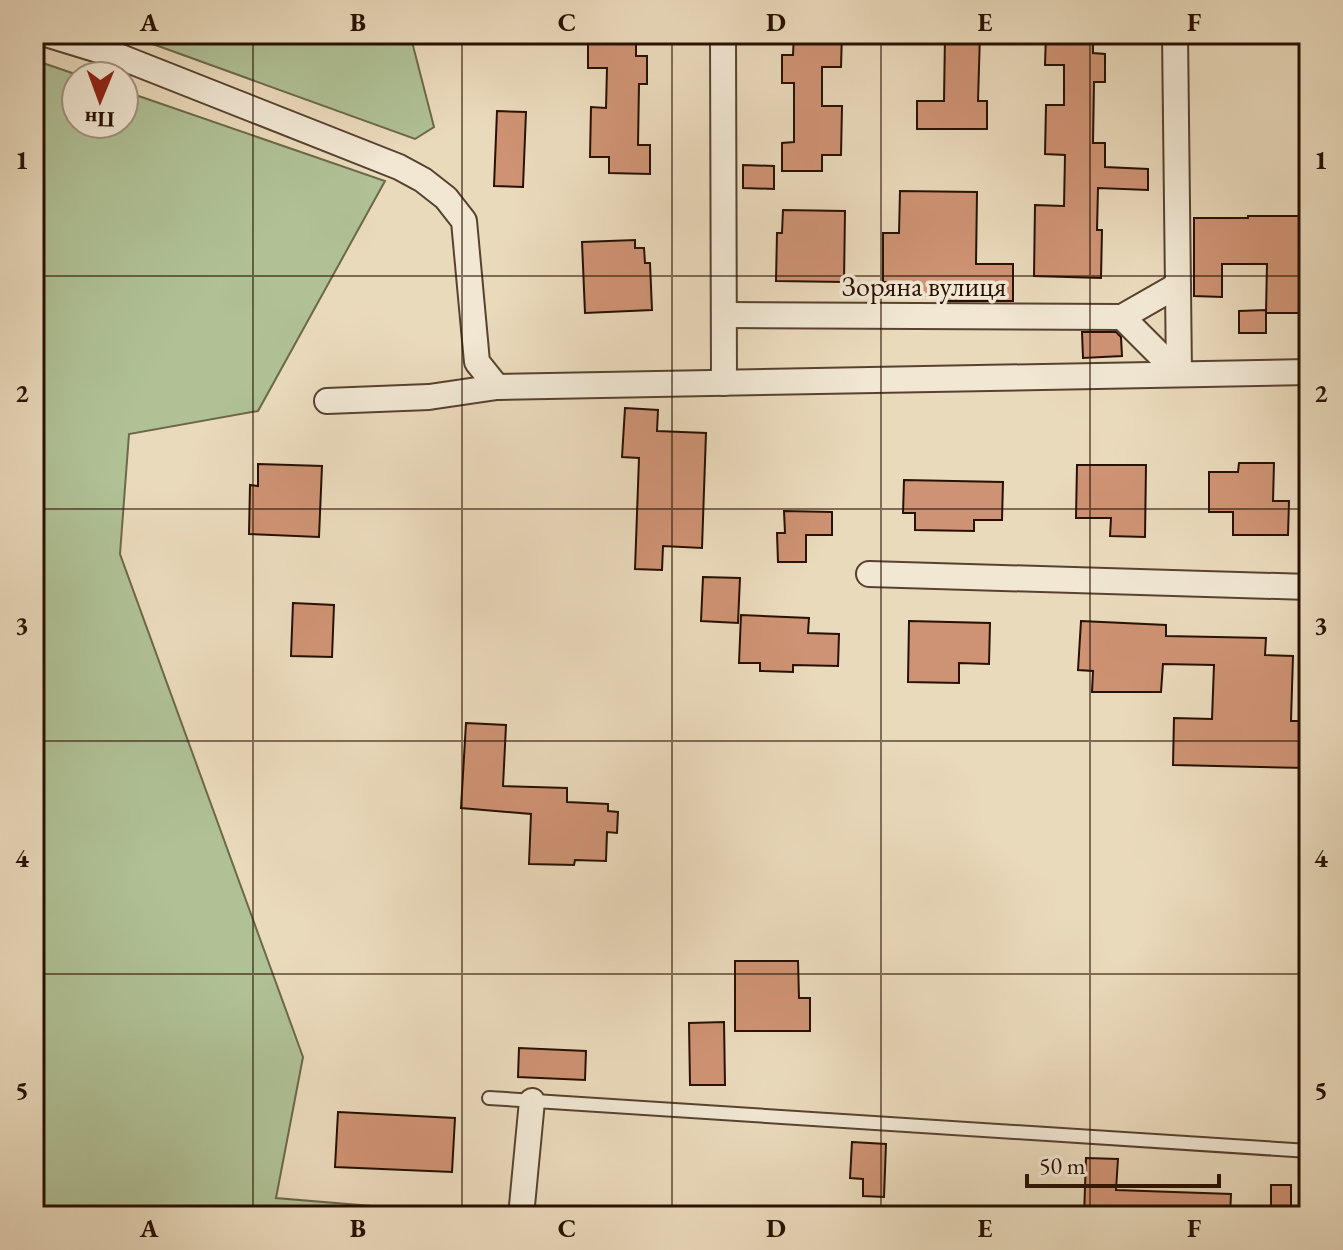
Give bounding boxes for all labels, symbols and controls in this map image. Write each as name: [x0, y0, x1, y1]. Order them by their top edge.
text: A: [139, 5, 159, 39]
text: B: [350, 5, 366, 39]
text: C: [558, 5, 576, 39]
text: D: [766, 5, 786, 39]
text: E: [978, 5, 993, 39]
text: F: [1187, 5, 1201, 39]
north arrow: [60, 60, 140, 140]
text: Пн: [84, 105, 115, 134]
text: 1: [15, 143, 29, 177]
text: 1: [1314, 143, 1328, 177]
street label: Зоряна вулиця: [842, 268, 1006, 304]
text: 2: [15, 376, 29, 410]
text: 2: [1314, 376, 1328, 410]
text: 3: [15, 608, 29, 642]
text: 3: [1314, 608, 1328, 642]
text: 4: [15, 841, 29, 875]
text: 4: [1314, 841, 1328, 875]
text: 5: [15, 1073, 29, 1107]
text: 5: [1314, 1073, 1328, 1107]
scale bar: [1027, 1138, 1219, 1188]
text: 50 m: [1039, 1150, 1086, 1181]
text: A: [139, 1211, 159, 1245]
text: B: [350, 1211, 366, 1245]
text: C: [558, 1211, 576, 1245]
text: D: [766, 1211, 786, 1245]
text: E: [978, 1211, 993, 1245]
text: F: [1187, 1211, 1201, 1245]

